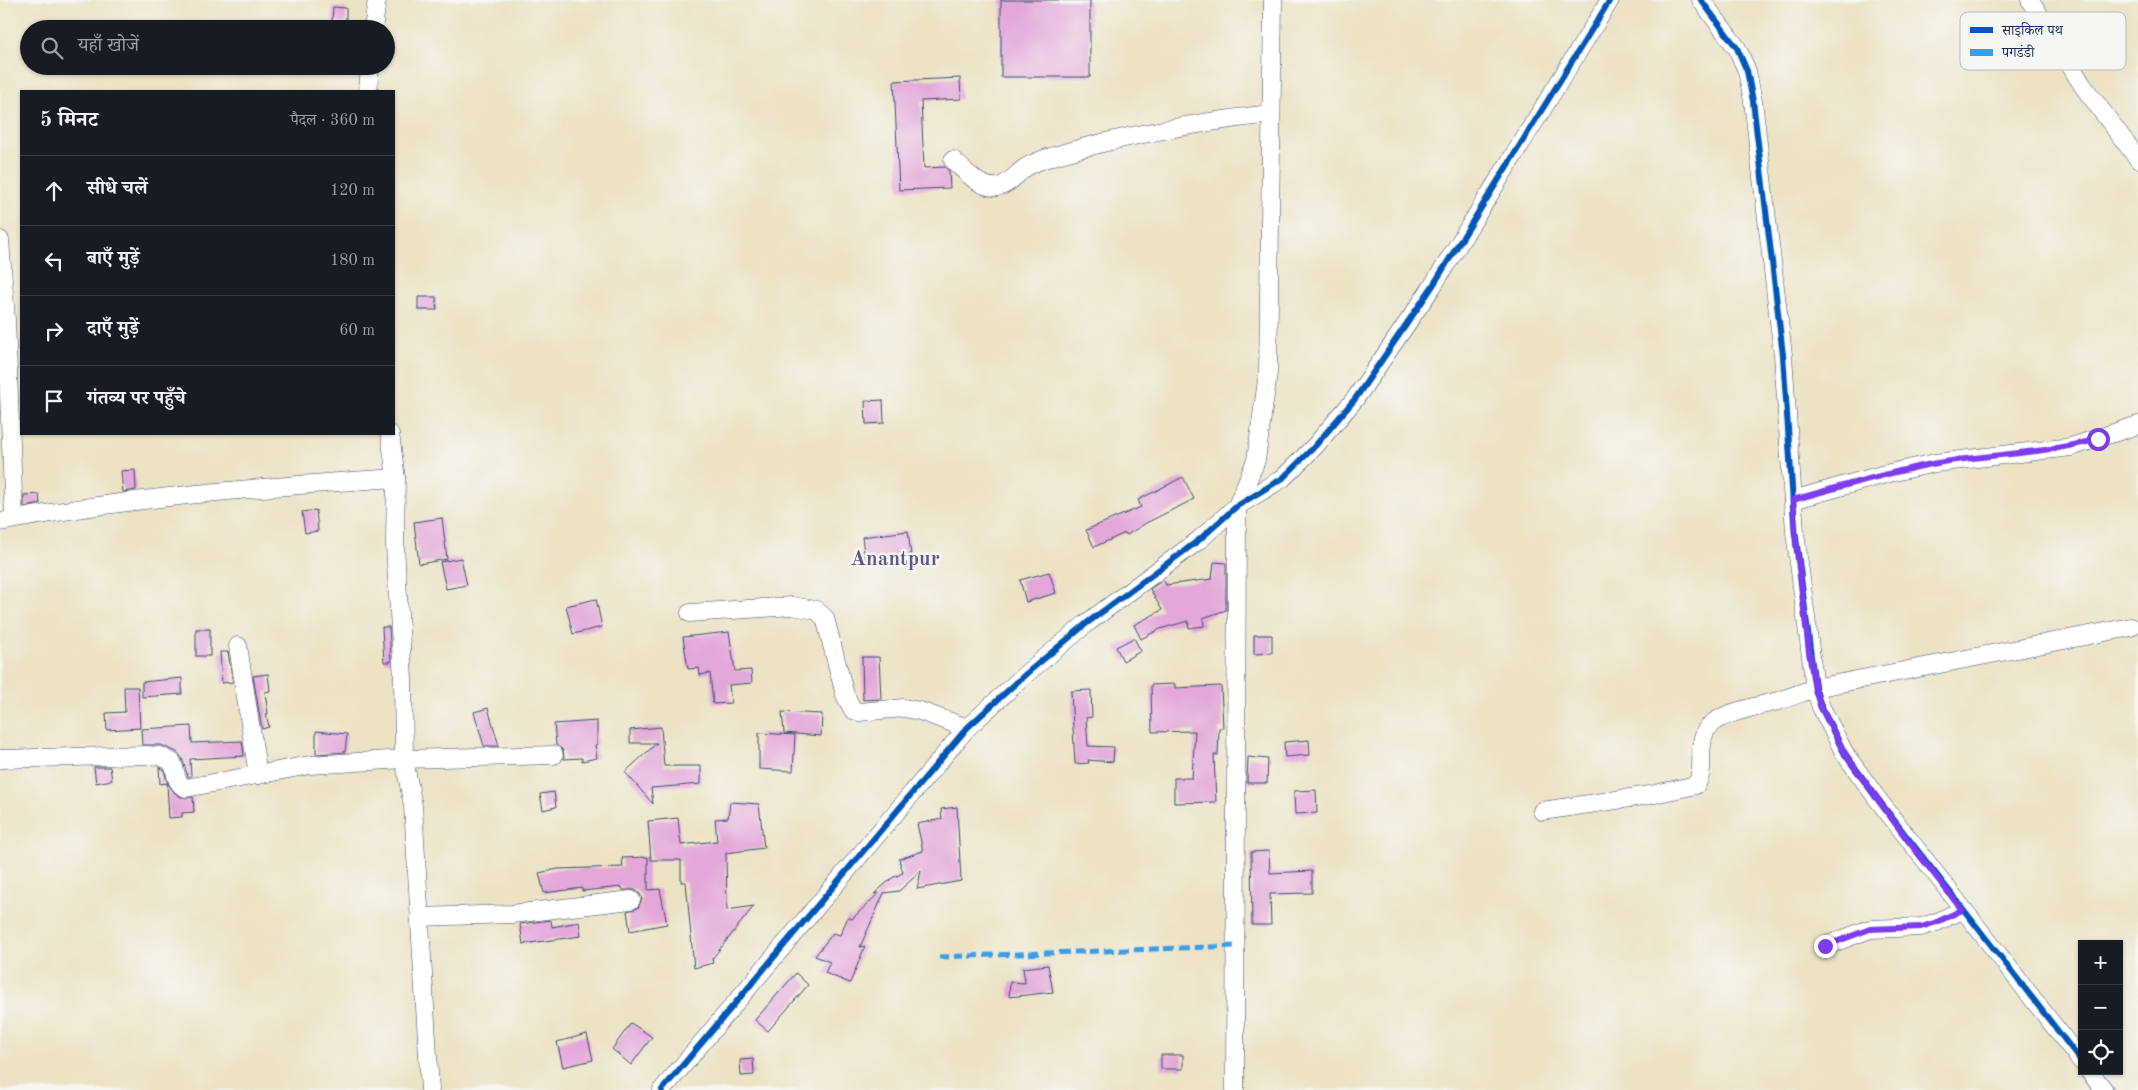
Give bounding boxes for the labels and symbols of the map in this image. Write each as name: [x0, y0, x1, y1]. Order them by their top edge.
legend: [1960, 12, 2126, 70]
text: साइकिल पथ: [2001, 22, 2064, 38]
text: पगडंडी: [2001, 44, 2035, 60]
route start: [2087, 428, 2110, 451]
district label: Anantpur: [850, 549, 940, 570]
route end: [1814, 935, 1837, 958]

